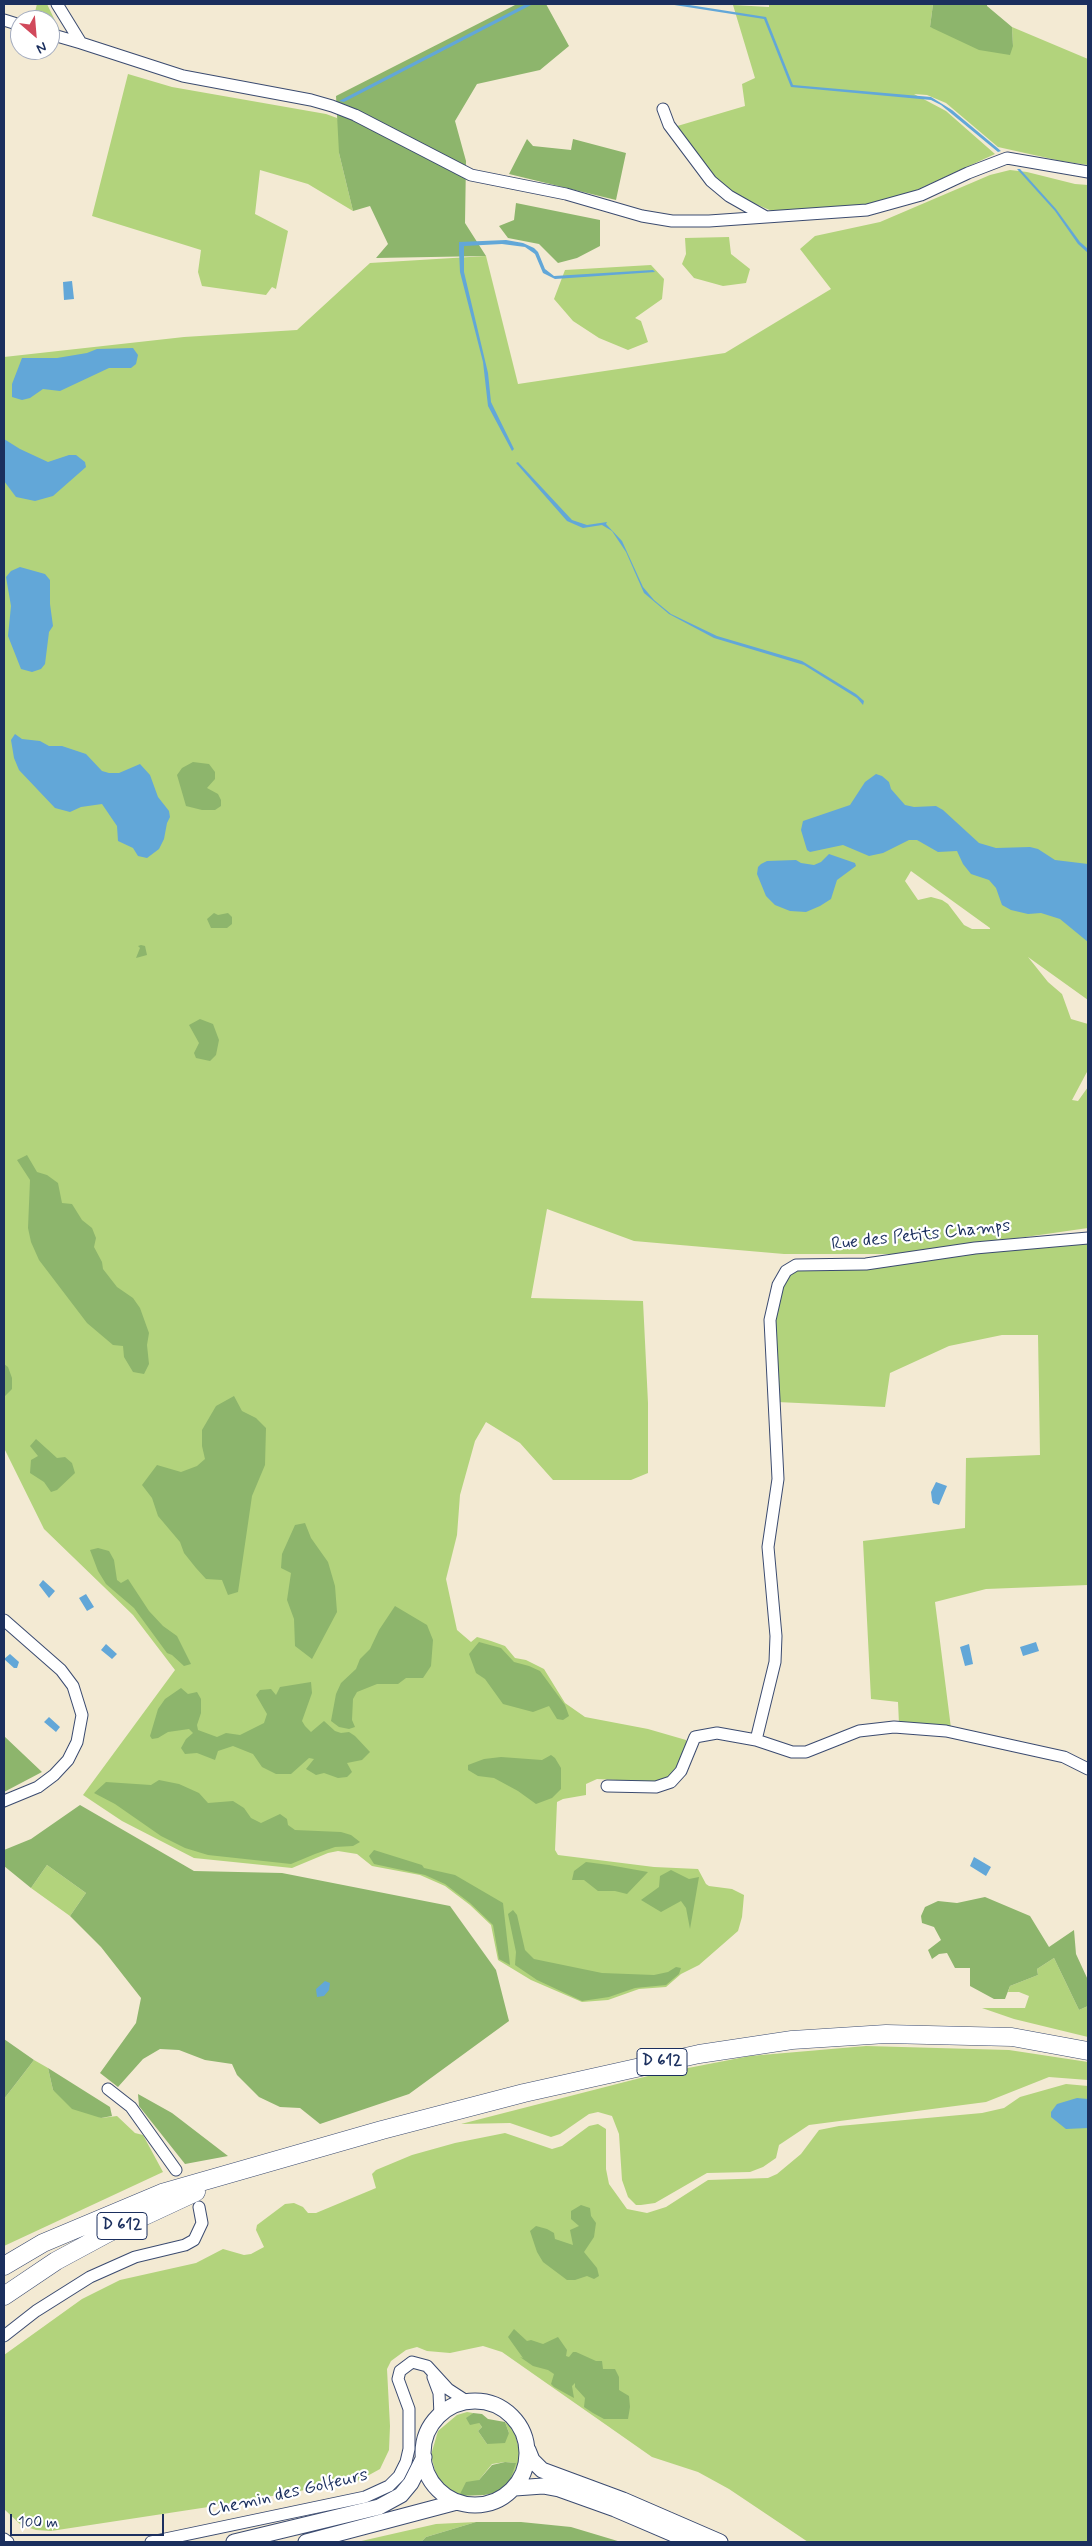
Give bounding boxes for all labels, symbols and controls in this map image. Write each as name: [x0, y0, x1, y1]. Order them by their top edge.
north arrow: [10, 10, 60, 60]
text: N: [33, 37, 50, 58]
street label: Rue des Petits Champs: [830, 1216, 1012, 1256]
road number: D 612: [637, 2048, 687, 2076]
road number: D 612: [97, 2212, 147, 2240]
street label: Chemin des Golfeurs: [206, 2465, 370, 2523]
scale bar: [12, 2504, 166, 2536]
text: 100 m: [18, 2513, 58, 2533]

